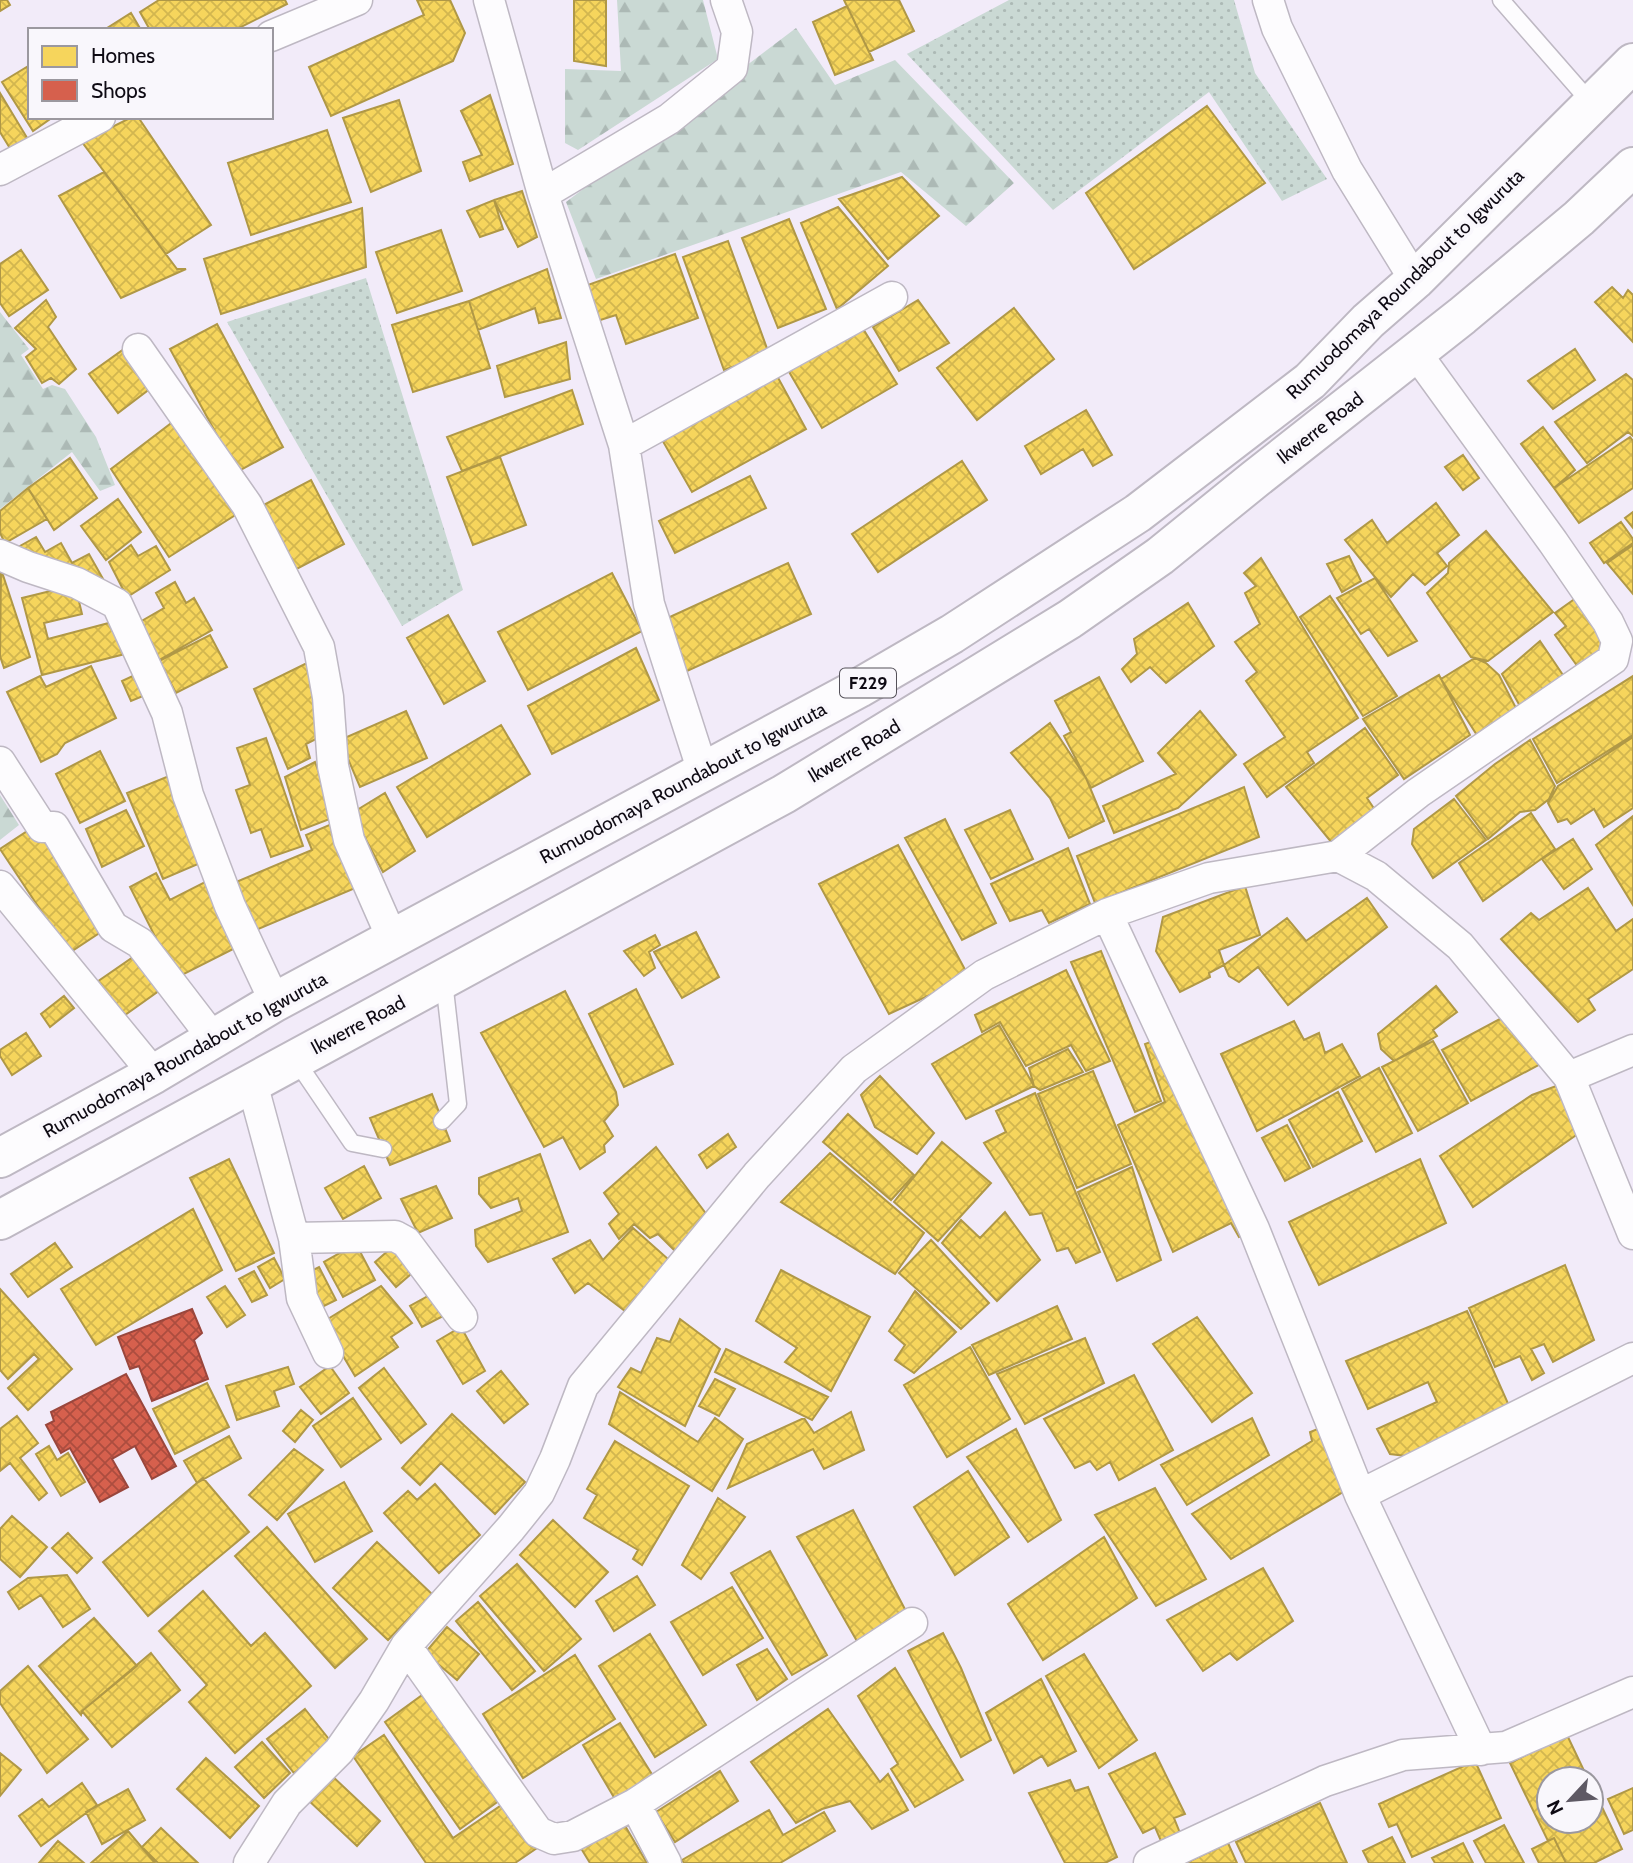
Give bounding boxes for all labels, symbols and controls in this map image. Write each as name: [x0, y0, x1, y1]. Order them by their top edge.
legend: [28, 28, 273, 119]
text: Homes: [91, 43, 155, 68]
text: Shops: [91, 78, 147, 103]
street label: Rumuodomaya Roundabout to Igwuruta: [1281, 164, 1529, 404]
street label: Ikwerre Road: [1272, 387, 1368, 469]
road number: F229: [840, 668, 896, 698]
street label: Rumuodomaya Roundabout to Igwuruta: [536, 697, 830, 869]
street label: Ikwerre Road: [804, 714, 904, 788]
street label: Rumuodomaya Roundabout to Igwuruta: [39, 967, 331, 1143]
street label: Ikwerre Road: [307, 991, 409, 1059]
north arrow: [1535, 1765, 1605, 1835]
text: N: [1542, 1796, 1568, 1818]

